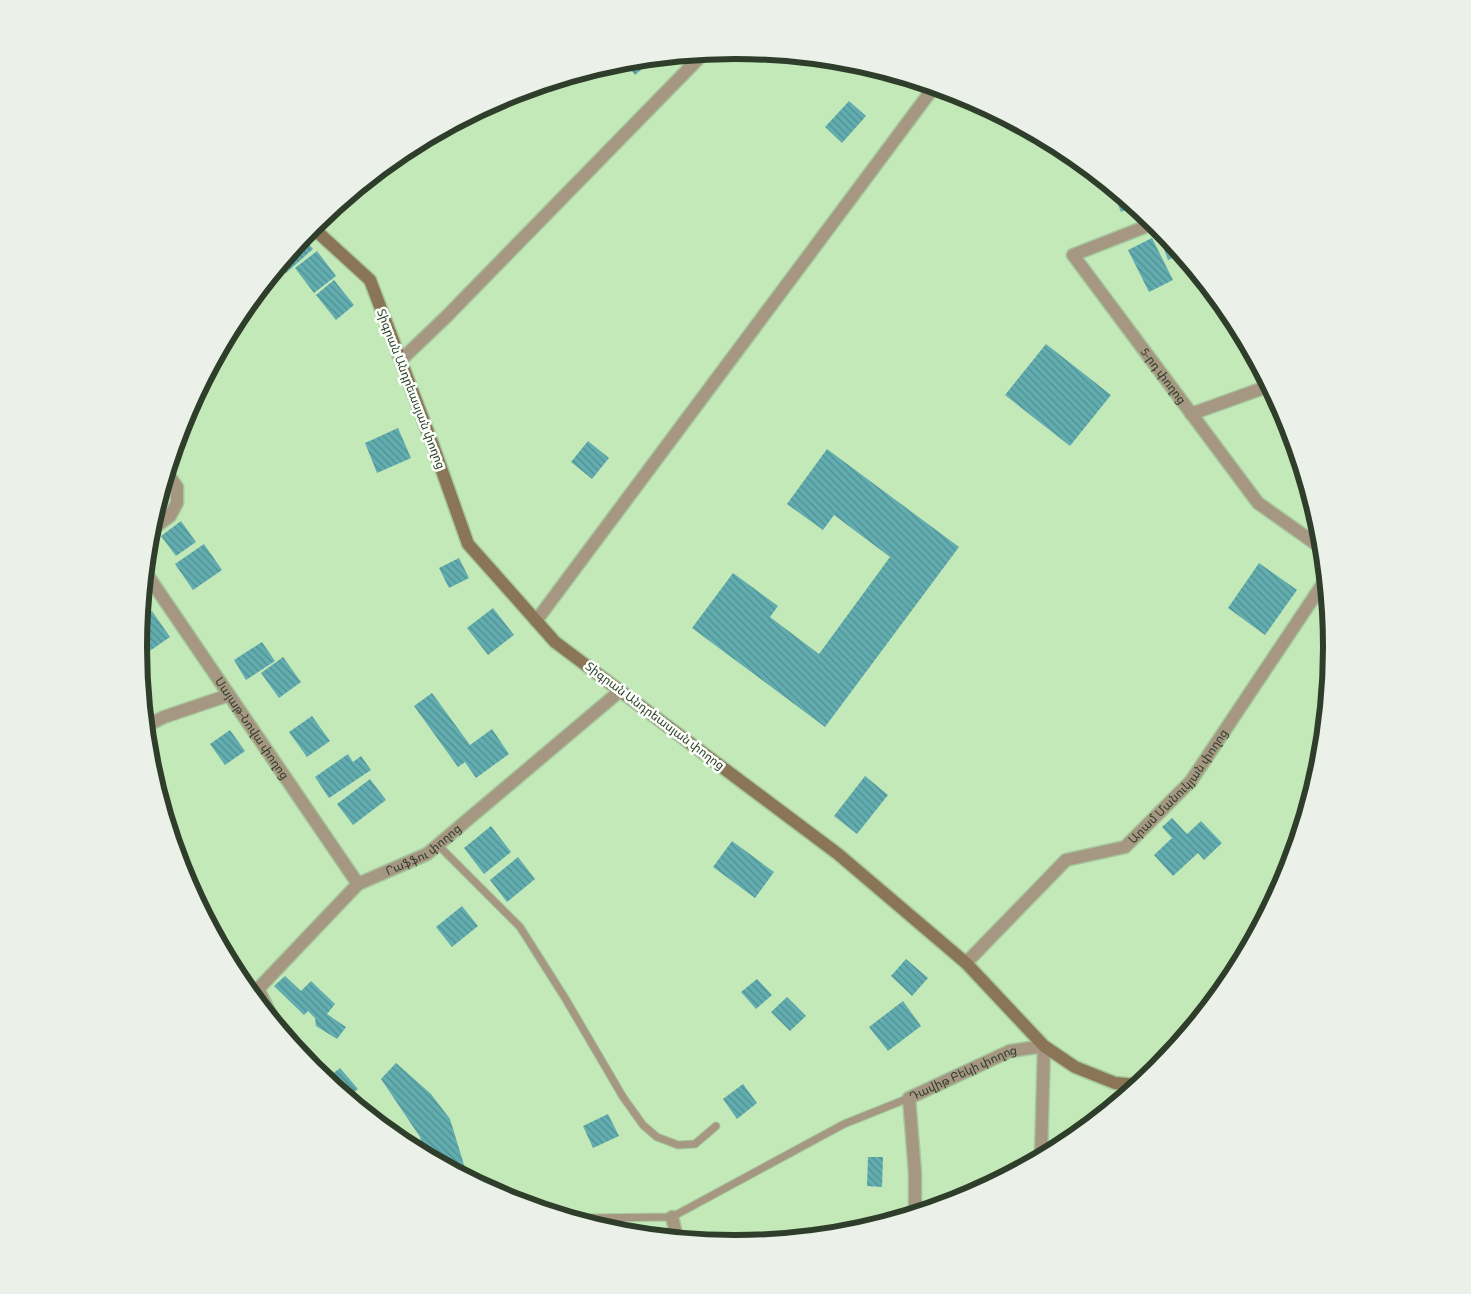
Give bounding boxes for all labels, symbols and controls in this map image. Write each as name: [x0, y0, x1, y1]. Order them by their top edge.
street label: Տիգրան Անդրեասյան փողոց: [372, 307, 449, 472]
street label: 5-րդ փողոց: [1136, 345, 1190, 408]
street label: Տիգրան Անդրեասյան փողոց: [582, 658, 728, 774]
street label: Սայաթ-Նովա փողոց: [210, 674, 293, 783]
street label: Արամ Մանուկյան փողոց: [1125, 726, 1232, 848]
street label: Րաֆֆու փողոց: [383, 821, 465, 880]
street label: Դավիթ Բեկի փողոց: [907, 1042, 1018, 1106]

